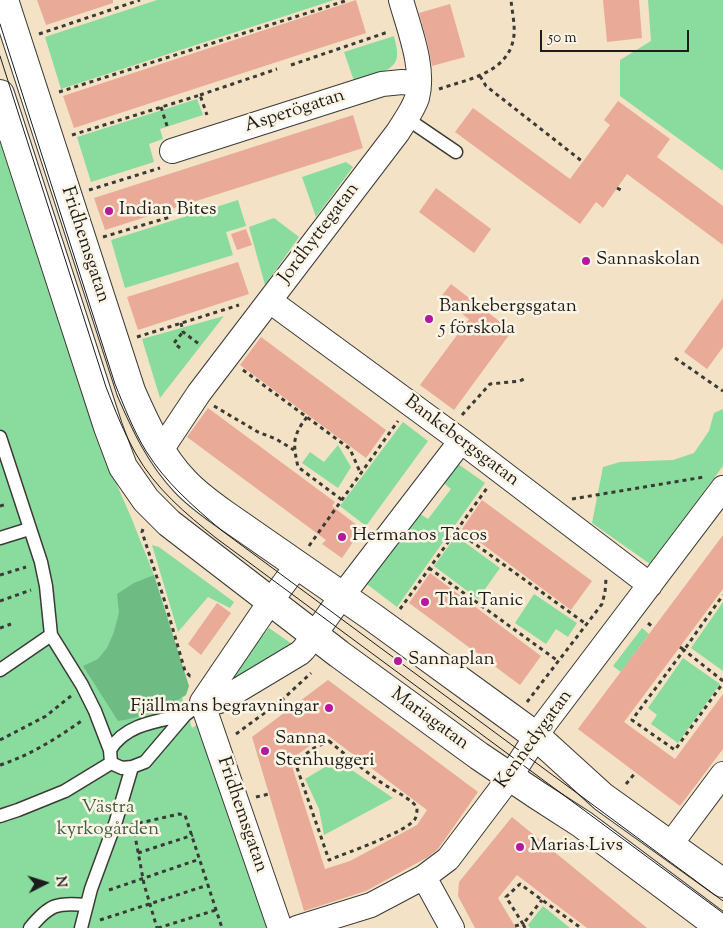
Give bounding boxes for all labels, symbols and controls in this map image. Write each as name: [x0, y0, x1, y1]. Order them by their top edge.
scale bar: [543, 20, 692, 52]
text: 50 m: [548, 28, 577, 49]
street label: Asperögatan: [242, 85, 348, 139]
street label: Jordhyttegatan: [275, 179, 365, 289]
street label: Fridhemsgatan: [55, 184, 113, 306]
place label: Indian Bites: [119, 200, 217, 222]
marker: Indian Bites: [103, 205, 115, 217]
place label: Sannaskolan: [596, 250, 700, 272]
marker: Sannaskolan: [580, 255, 592, 267]
place label: Bankebergsgatan 5 förskola: [439, 297, 577, 341]
marker: Bankebergsgatan 5 förskola: [423, 313, 435, 325]
street label: Bankebergsgatan: [399, 391, 523, 493]
place label: Hermanos Tacos: [352, 526, 487, 548]
marker: Hermanos Tacos: [336, 531, 348, 543]
place label: Thai Tanic: [435, 591, 523, 613]
marker: Thai Tanic: [419, 596, 431, 608]
place label: Sannaplan: [408, 650, 495, 672]
marker: Sannaplan: [392, 655, 404, 667]
street label: Mariagatan: [385, 684, 473, 756]
street label: Kennedygatan: [491, 686, 579, 794]
place label: Fjällmans begravningar: [130, 697, 319, 719]
marker: Fjällmans begravningar: [323, 702, 335, 714]
place label: Sanna Stenhuggeri: [275, 729, 375, 773]
marker: Sanna Stenhuggeri: [259, 745, 271, 757]
street label: Fridhemsgatan: [211, 754, 271, 876]
park label: Västra kyrkogården: [57, 798, 159, 842]
place label: Marias Livs: [530, 836, 623, 858]
marker: Marias Livs: [514, 841, 526, 853]
north arrow: [20, 858, 70, 908]
text: N: [49, 875, 70, 888]

